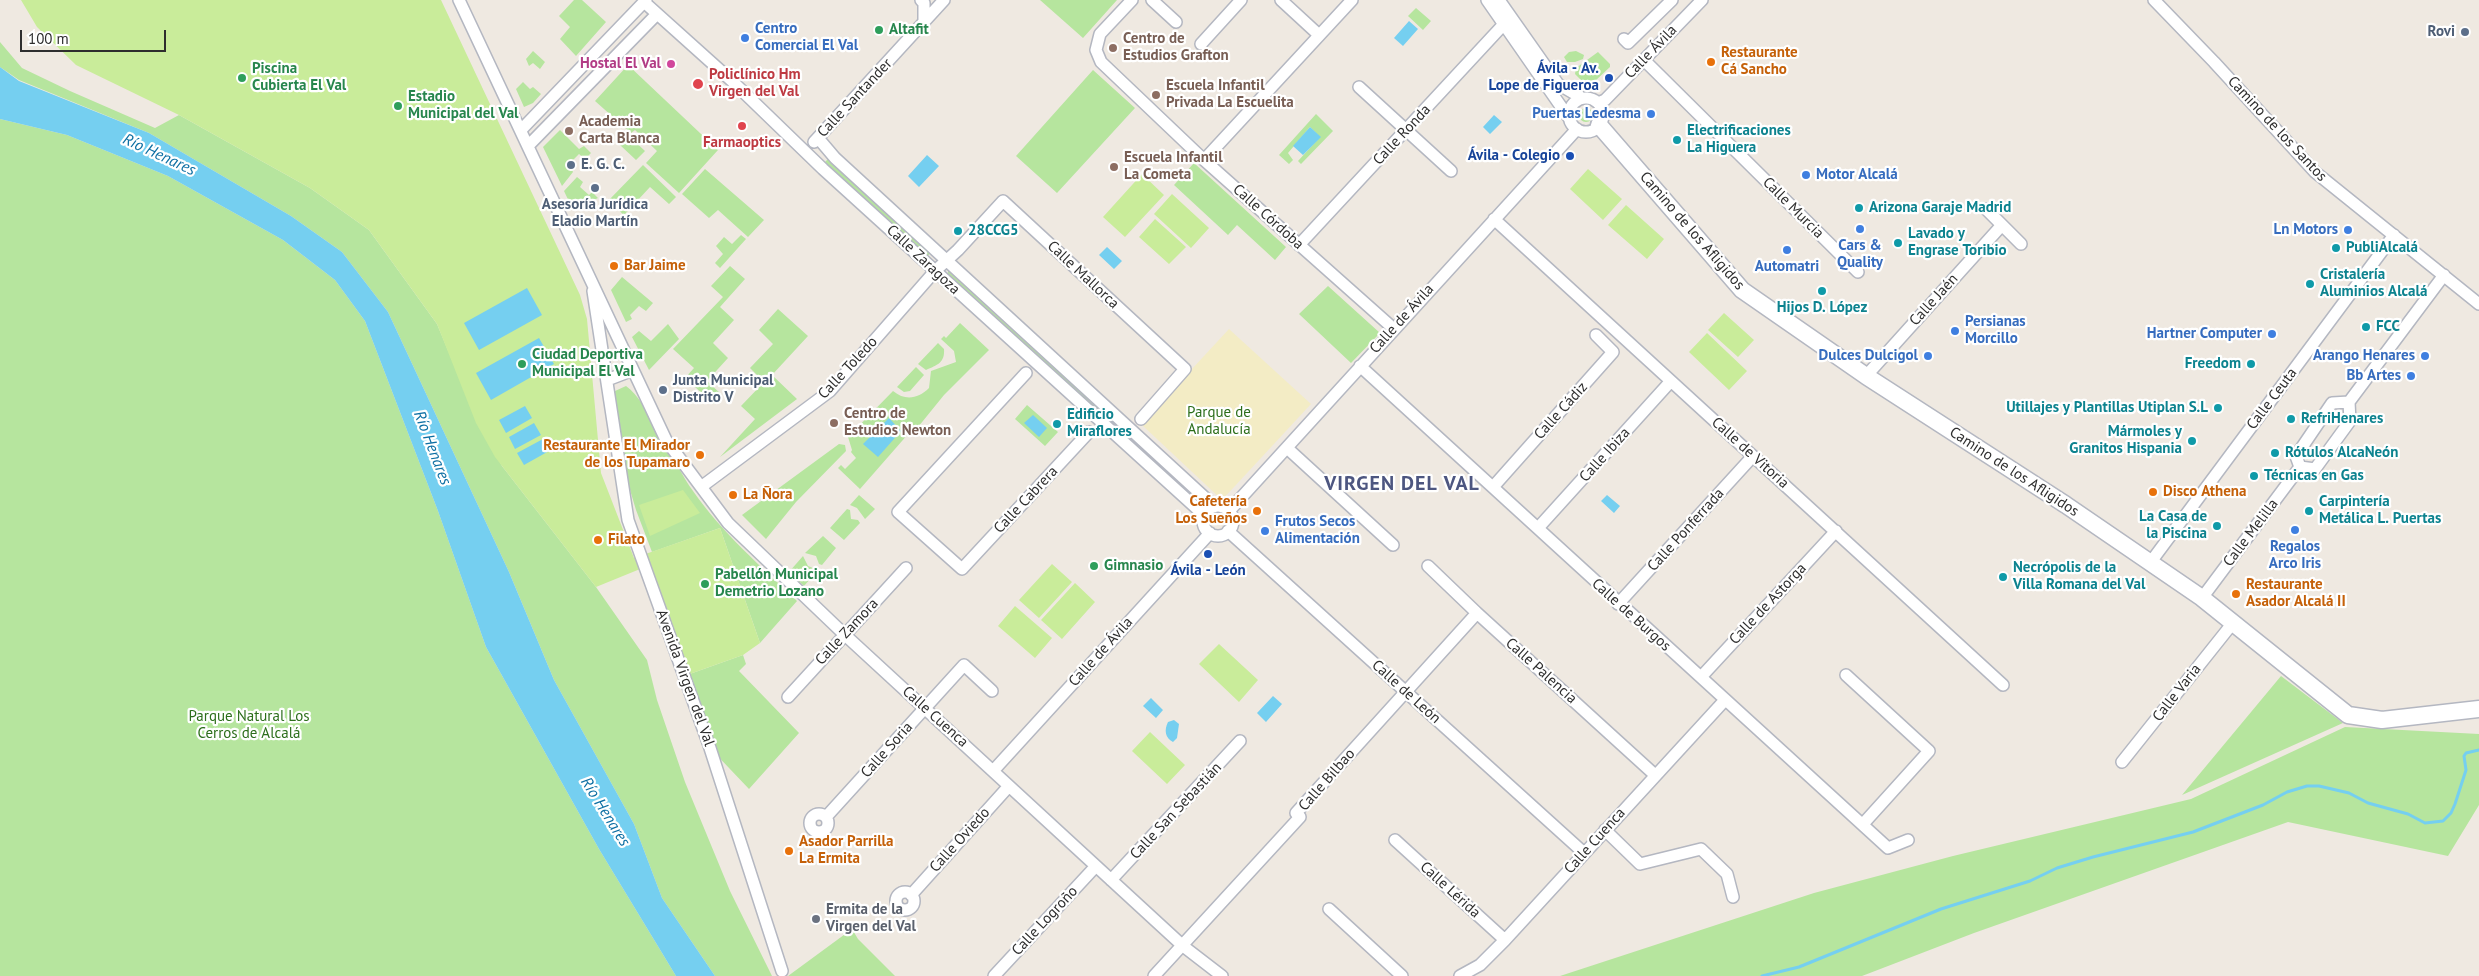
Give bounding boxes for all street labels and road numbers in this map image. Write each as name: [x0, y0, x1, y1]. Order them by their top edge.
street label: Calle Ávila: [1621, 21, 1681, 83]
street label: Calle Santander: [814, 55, 896, 141]
street label: Camino de los Santos: [2224, 73, 2330, 185]
street label: Calle Ronda: [1369, 101, 1435, 169]
street label: Camino de los Afligidos: [1636, 168, 1748, 294]
street label: Calle Murcia: [1759, 174, 1827, 242]
street label: Calle Córdoba: [1229, 181, 1307, 253]
street label: Calle Zaragoza: [883, 221, 963, 299]
street label: Calle Mallorca: [1043, 237, 1123, 313]
street label: Calle Jaén: [1906, 270, 1962, 330]
street label: Calle de Ávila: [1366, 281, 1438, 357]
street label: Calle Toledo: [815, 333, 881, 403]
street label: Calle Ceuta: [2243, 365, 2301, 433]
street label: Calle Cádiz: [1531, 379, 1591, 443]
street label: Calle de Vitoria: [1708, 414, 1792, 492]
street label: Camino de los Afligidos: [1946, 423, 2082, 521]
street label: Calle Ibiza: [1576, 424, 1634, 486]
street label: Calle Cabrera: [990, 463, 1062, 537]
street label: Calle Ponferrada: [1644, 485, 1728, 575]
street label: Calle Melilla: [2220, 496, 2282, 570]
street label: Calle de Astorga: [1726, 560, 1810, 648]
street label: Calle de Burgos: [1588, 575, 1674, 655]
street label: Calle Zamora: [812, 595, 882, 669]
street label: Avenida Virgen del Val: [652, 607, 718, 749]
street label: Calle de Ávila: [1065, 614, 1137, 690]
street label: Calle Palencia: [1502, 634, 1580, 708]
street label: Calle de León: [1368, 656, 1444, 728]
street label: Calle Varia: [2149, 661, 2205, 725]
street label: Calle Cuenca: [898, 683, 972, 751]
street label: Calle Soria: [857, 718, 917, 782]
street label: Calle Bilbao: [1295, 745, 1359, 815]
street label: Calle San Sebastián: [1126, 759, 1226, 863]
street label: Calle Oviedo: [926, 804, 994, 876]
street label: Calle Cuenca: [1561, 804, 1629, 878]
street label: Calle Lérida: [1416, 858, 1484, 922]
street label: Calle Logroño: [1008, 883, 1082, 959]

